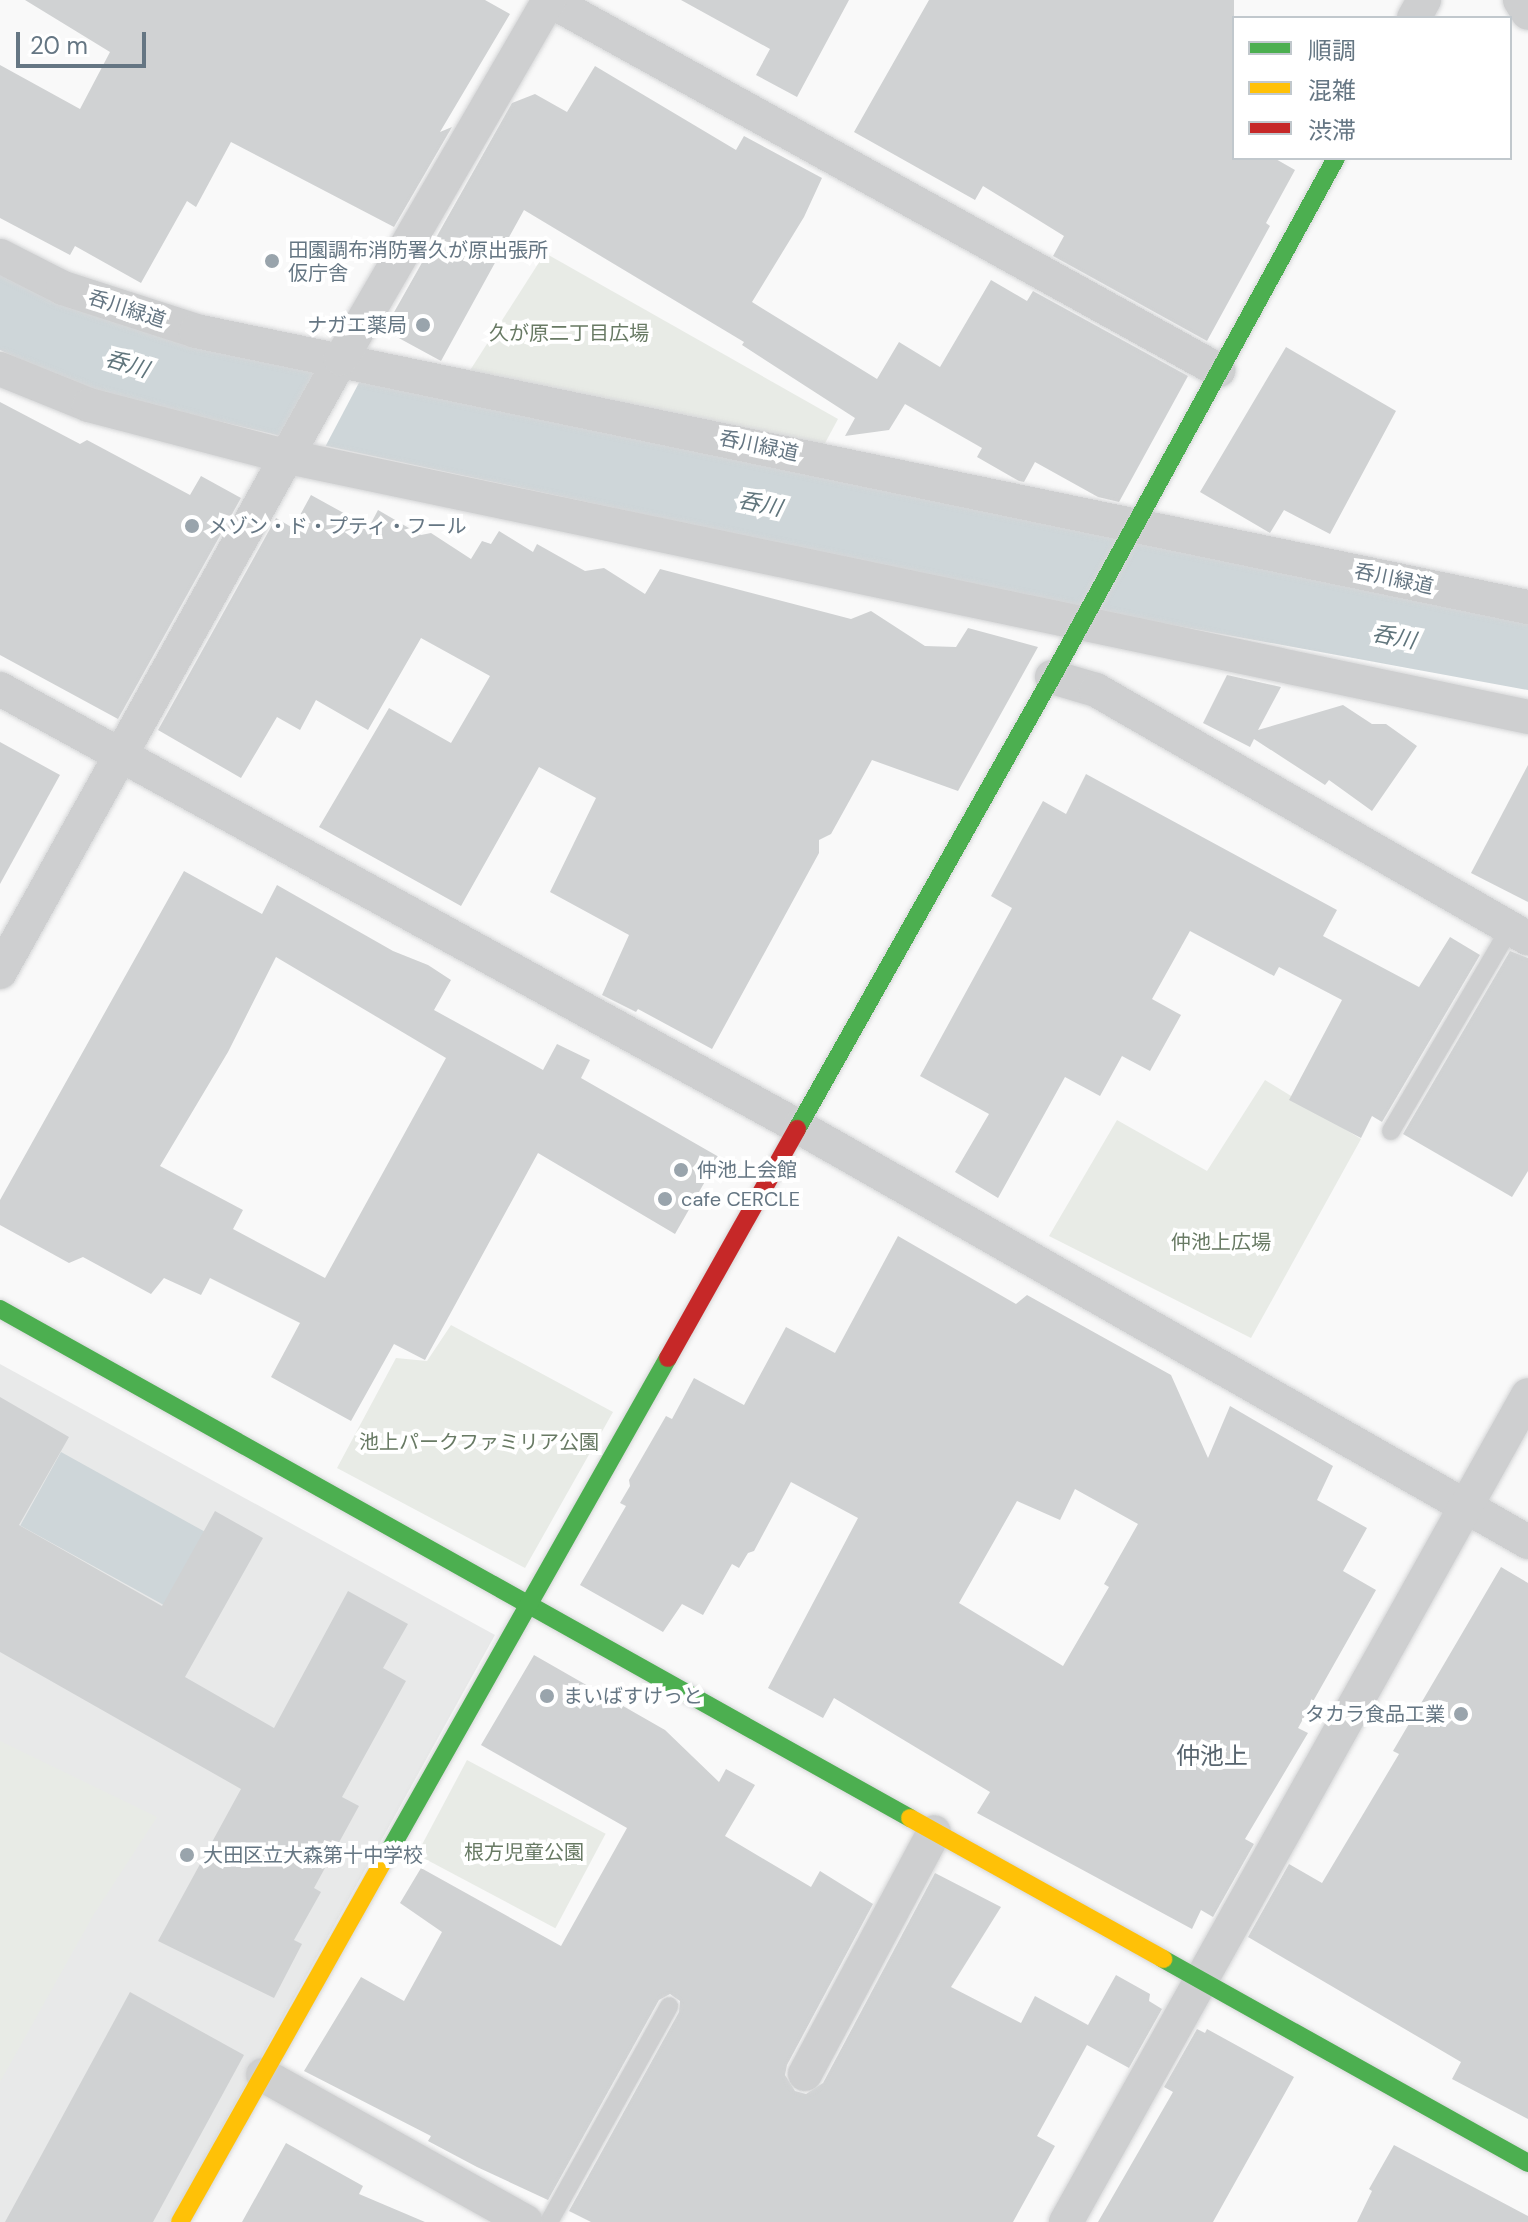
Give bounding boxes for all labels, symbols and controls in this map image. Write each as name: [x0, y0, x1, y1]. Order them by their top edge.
scale bar: [20, 16, 150, 66]
legend: [1232, 16, 1512, 160]
text: 20 m: [30, 30, 88, 61]
text: 順調: [1308, 35, 1356, 66]
text: 混雑: [1308, 75, 1356, 106]
text: 渋滞: [1308, 115, 1356, 146]
place label: 田園調布消防署久が原出張所 仮庁舎: [288, 238, 548, 285]
marker: 田園調布消防署久が原出張所 仮庁舎: [263, 252, 281, 270]
street label: 呑川緑道: [85, 285, 169, 333]
place label: ナガエ薬局: [307, 313, 407, 337]
marker: ナガエ薬局: [414, 316, 432, 334]
park label: 久が原二丁目広場: [489, 321, 649, 345]
water label: 呑川: [102, 345, 152, 383]
street label: 呑川緑道: [717, 426, 801, 466]
water label: 呑川: [736, 487, 784, 521]
place label: メゾン・ド・プティ・フール: [208, 514, 468, 538]
marker: メゾン・ド・プティ・フール: [183, 517, 201, 535]
street label: 呑川緑道: [1352, 559, 1436, 599]
water label: 呑川: [1370, 620, 1418, 654]
place label: 仲池上会館: [697, 1158, 797, 1182]
marker: 仲池上会館: [672, 1161, 690, 1179]
place label: cafe CERCLE: [681, 1187, 800, 1211]
marker: cafe CERCLE: [656, 1190, 674, 1208]
park label: 仲池上広場: [1171, 1230, 1271, 1254]
park label: 池上パークファミリア公園: [359, 1430, 599, 1454]
place label: まいばすけっと: [563, 1684, 703, 1708]
marker: まいばすけっと: [538, 1687, 556, 1705]
place label: タカラ食品工業: [1305, 1702, 1445, 1726]
marker: タカラ食品工業: [1452, 1705, 1470, 1723]
district label: 仲池上: [1176, 1742, 1248, 1770]
park label: 根方児童公園: [464, 1840, 584, 1864]
place label: 大田区立大森第十中学校: [203, 1843, 423, 1867]
marker: 大田区立大森第十中学校: [178, 1846, 196, 1864]

